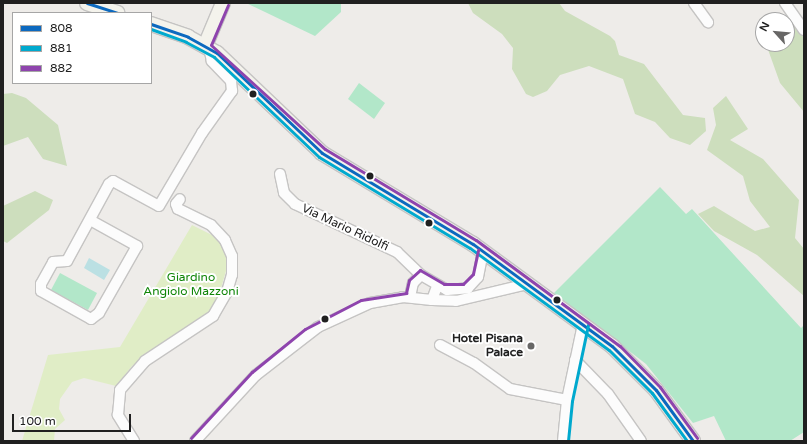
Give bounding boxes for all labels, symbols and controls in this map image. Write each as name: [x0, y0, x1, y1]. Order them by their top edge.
legend: [12, 12, 152, 84]
north arrow: [755, 12, 795, 52]
text: N: [757, 20, 773, 34]
text: 808: [50, 21, 73, 35]
text: 881: [50, 41, 73, 55]
text: 882: [50, 61, 73, 75]
unlabelled marker: [248, 89, 258, 99]
unlabelled marker: [365, 171, 375, 181]
street label: Via Mario Ridolfi: [299, 202, 391, 254]
unlabelled marker: [424, 218, 434, 228]
park label: Giardino Angiolo Mazzoni: [143, 271, 239, 299]
unlabelled marker: [552, 295, 562, 305]
unlabelled marker: [320, 314, 330, 324]
place label: Hotel Pisana Palace: [452, 332, 523, 360]
marker: Hotel Pisana Palace: [526, 341, 536, 351]
scale bar: [14, 406, 133, 432]
text: 100 m: [19, 414, 56, 428]

